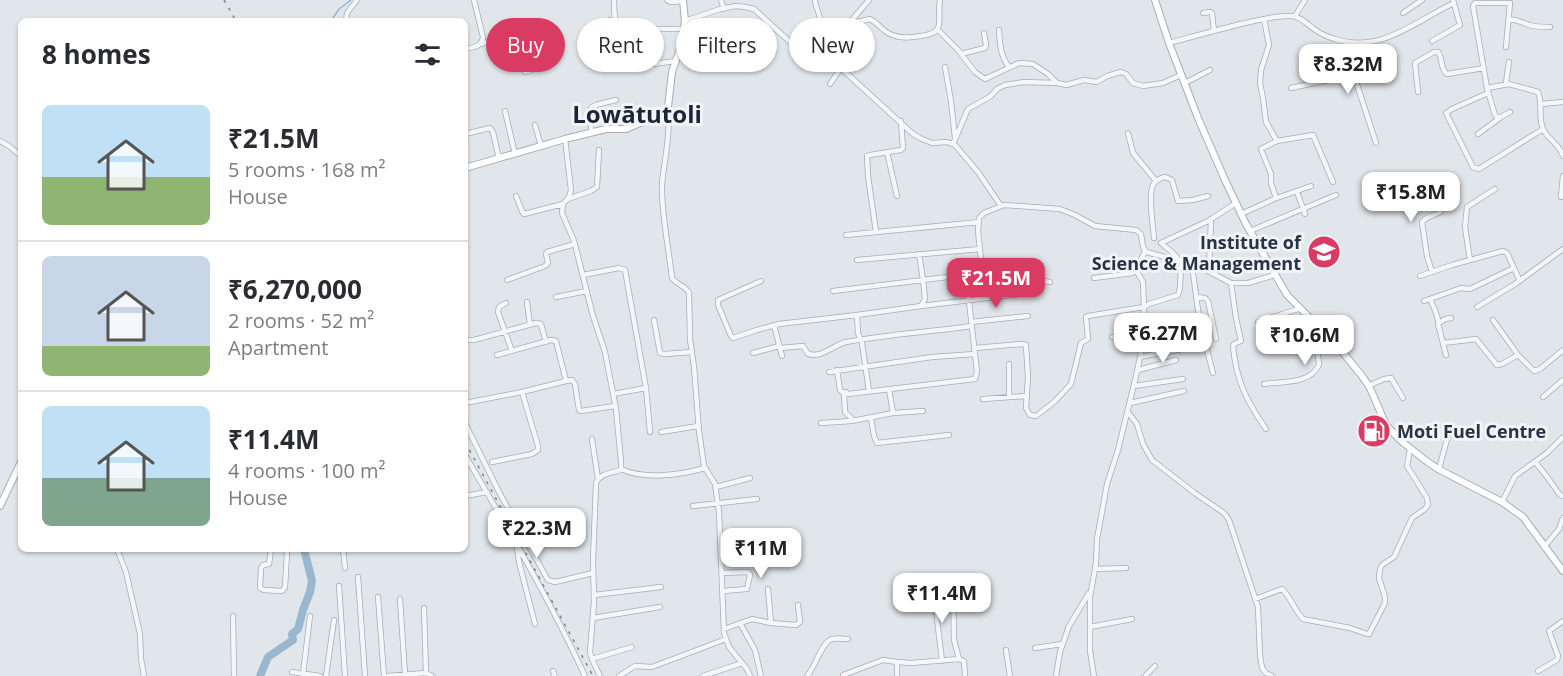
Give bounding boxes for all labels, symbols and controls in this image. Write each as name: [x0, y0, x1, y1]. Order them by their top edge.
chip: Buy: [486, 18, 565, 72]
chip: Rent: [577, 18, 664, 72]
chip: Filters: [676, 18, 777, 72]
chip: New: [789, 18, 875, 72]
text: 8 homes: [42, 36, 151, 72]
icon: filters: [411, 38, 444, 71]
pin: ₹8.32M: [1299, 44, 1397, 95]
text: ₹8.32M: [1313, 50, 1383, 77]
district label: Lowātutoli: [572, 97, 702, 130]
text: ₹21.5M: [228, 120, 319, 156]
icon: home: [90, 129, 162, 201]
text: 5 rooms · 168 m²: [228, 156, 386, 183]
pin: ₹15.8M: [1362, 172, 1460, 223]
text: ₹15.8M: [1376, 178, 1446, 205]
text: House: [228, 183, 288, 210]
place label: Institute of Science & Management: [1092, 230, 1302, 275]
school or university icon: Institute of Science & Management: [1306, 234, 1342, 270]
pin: ₹21.5M: [947, 258, 1045, 309]
text: ₹21.5M: [961, 264, 1031, 291]
text: ₹6,270,000: [228, 271, 362, 307]
icon: home: [90, 280, 162, 352]
text: 2 rooms · 52 m²: [228, 307, 374, 334]
pin: ₹6.27M: [1114, 313, 1212, 364]
pin: ₹10.6M: [1256, 315, 1354, 366]
text: ₹6.27M: [1128, 319, 1198, 346]
text: ₹10.6M: [1270, 321, 1340, 348]
text: Apartment: [228, 334, 328, 361]
fuel station icon: Moti Fuel Centre: [1356, 413, 1392, 449]
place label: Moti Fuel Centre: [1397, 419, 1546, 443]
text: ₹11.4M: [228, 421, 319, 457]
icon: home: [90, 430, 162, 502]
text: 4 rooms · 100 m²: [228, 457, 386, 484]
text: House: [228, 484, 288, 511]
pin: ₹22.3M: [488, 508, 586, 559]
text: ₹22.3M: [502, 514, 572, 541]
pin: ₹11M: [725, 528, 797, 579]
text: ₹11M: [734, 534, 788, 561]
pin: ₹11.4M: [893, 573, 991, 624]
text: ₹11.4M: [907, 579, 977, 606]

